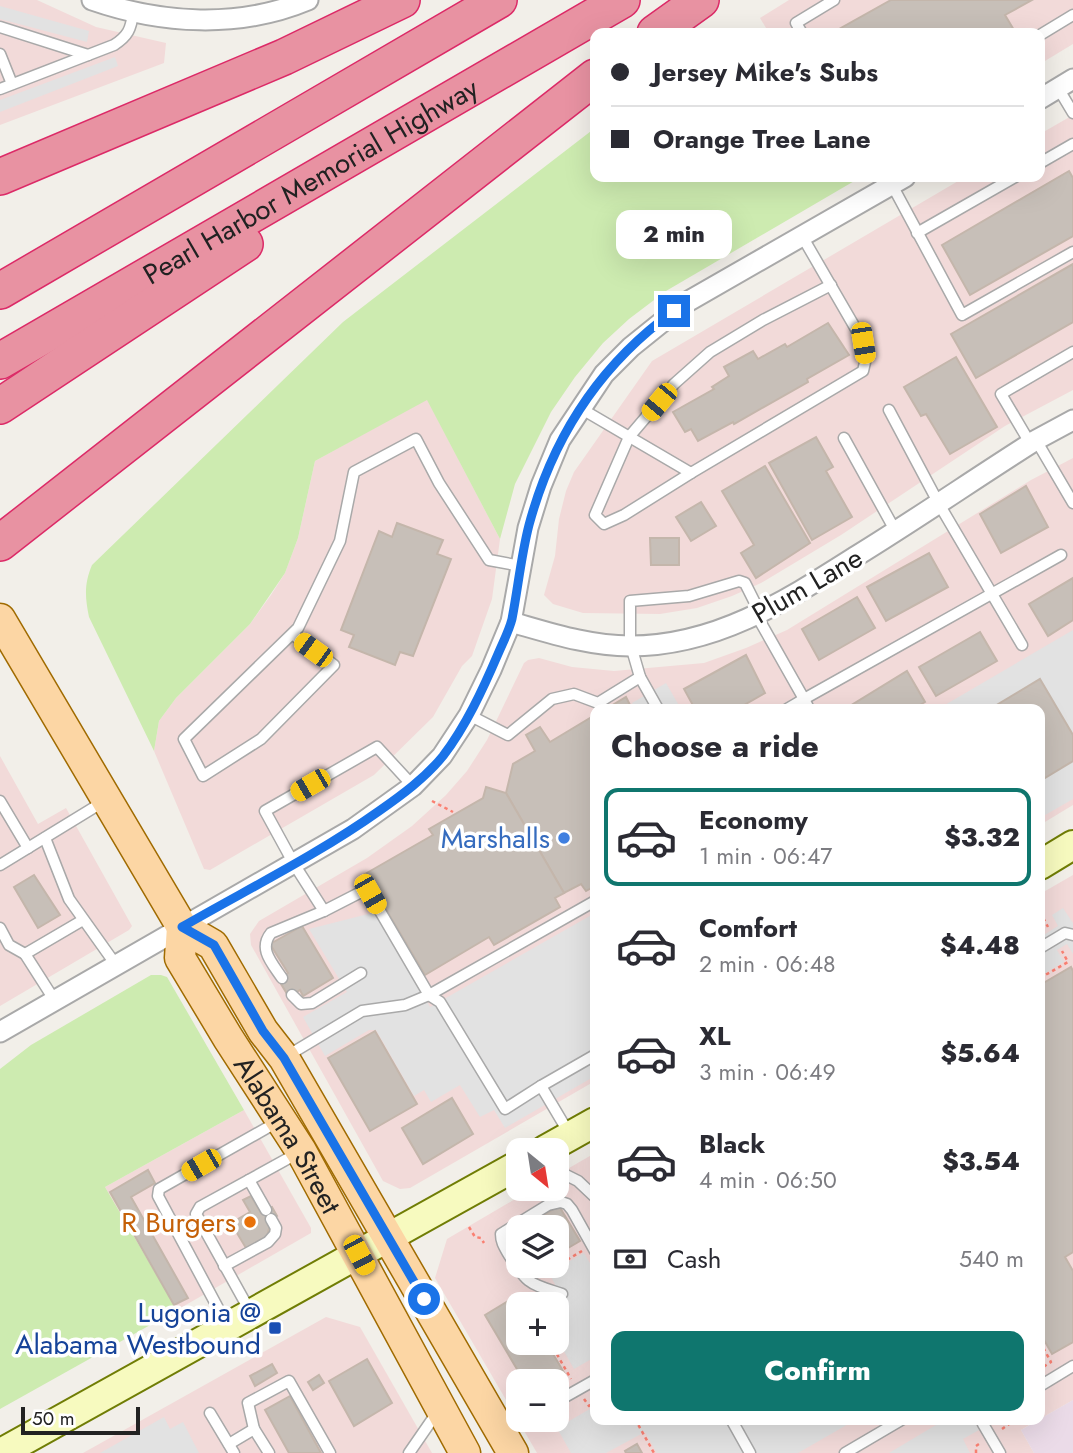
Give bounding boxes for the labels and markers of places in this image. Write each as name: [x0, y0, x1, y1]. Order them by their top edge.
place label: Marshalls: [441, 818, 550, 859]
marker: Marshalls: [556, 830, 572, 846]
place label: R Burgers: [121, 1202, 236, 1243]
marker: R Burgers: [242, 1214, 258, 1230]
place label: Lugonia @ Alabama Westbound: [15, 1292, 261, 1365]
marker: Lugonia @ Alabama Westbound: [267, 1320, 283, 1336]

